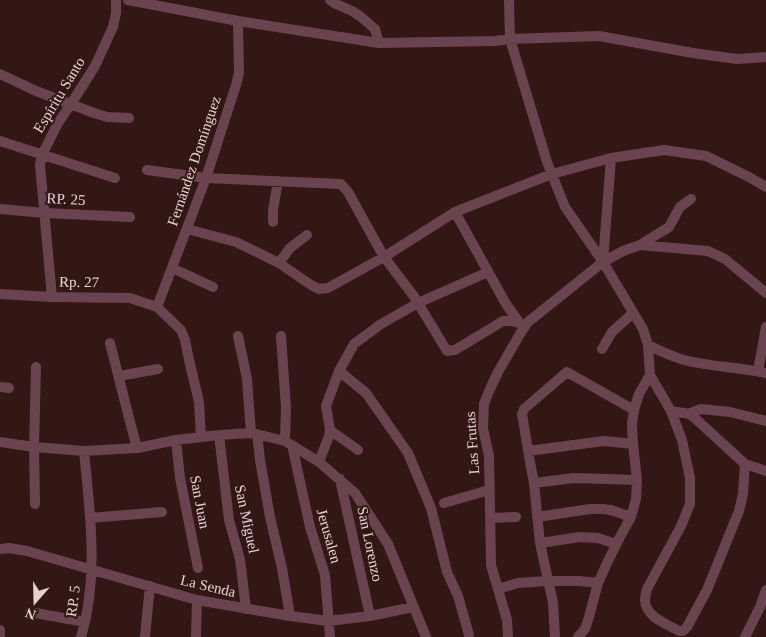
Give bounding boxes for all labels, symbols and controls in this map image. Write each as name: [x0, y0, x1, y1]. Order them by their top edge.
street label: Espíritu Santo: [30, 54, 88, 136]
street label: Fernández Domínguez: [164, 94, 224, 228]
street label: RP. 25: [46, 190, 86, 208]
street label: Rp. 27: [59, 274, 100, 290]
street label: Las Frutas: [462, 411, 482, 475]
street label: San Juan: [187, 474, 213, 530]
street label: San Miguel: [232, 483, 262, 555]
street label: San Lorenzo: [354, 505, 386, 583]
street label: Jerusalen: [314, 507, 345, 566]
street label: La Senda: [179, 572, 238, 600]
north arrow: [10, 577, 60, 627]
street label: RP. 5: [63, 584, 83, 618]
text: N: [23, 605, 38, 623]

